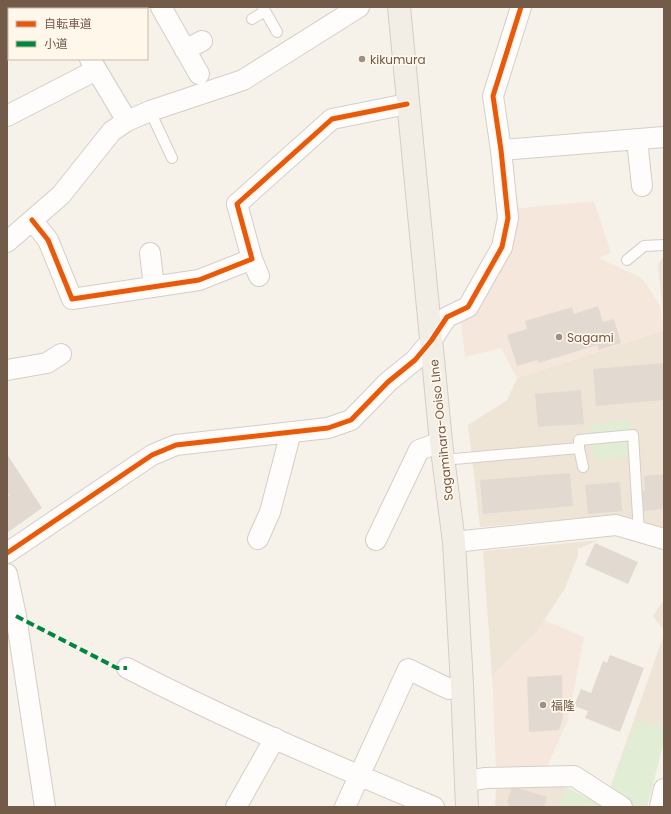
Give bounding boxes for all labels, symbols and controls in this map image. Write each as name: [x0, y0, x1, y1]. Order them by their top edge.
legend: [8, 8, 148, 60]
text: 自転車道: [44, 15, 92, 32]
text: 小道: [44, 35, 68, 52]
place label: kikumura: [370, 51, 426, 68]
marker: kikumura: [357, 54, 367, 64]
place label: Sagami: [567, 329, 614, 346]
marker: Sagami: [554, 332, 564, 342]
street label: Sagamihara-Ooiso LIne: [425, 358, 457, 502]
place label: 福隆: [551, 697, 575, 714]
marker: 福隆: [538, 700, 548, 710]

